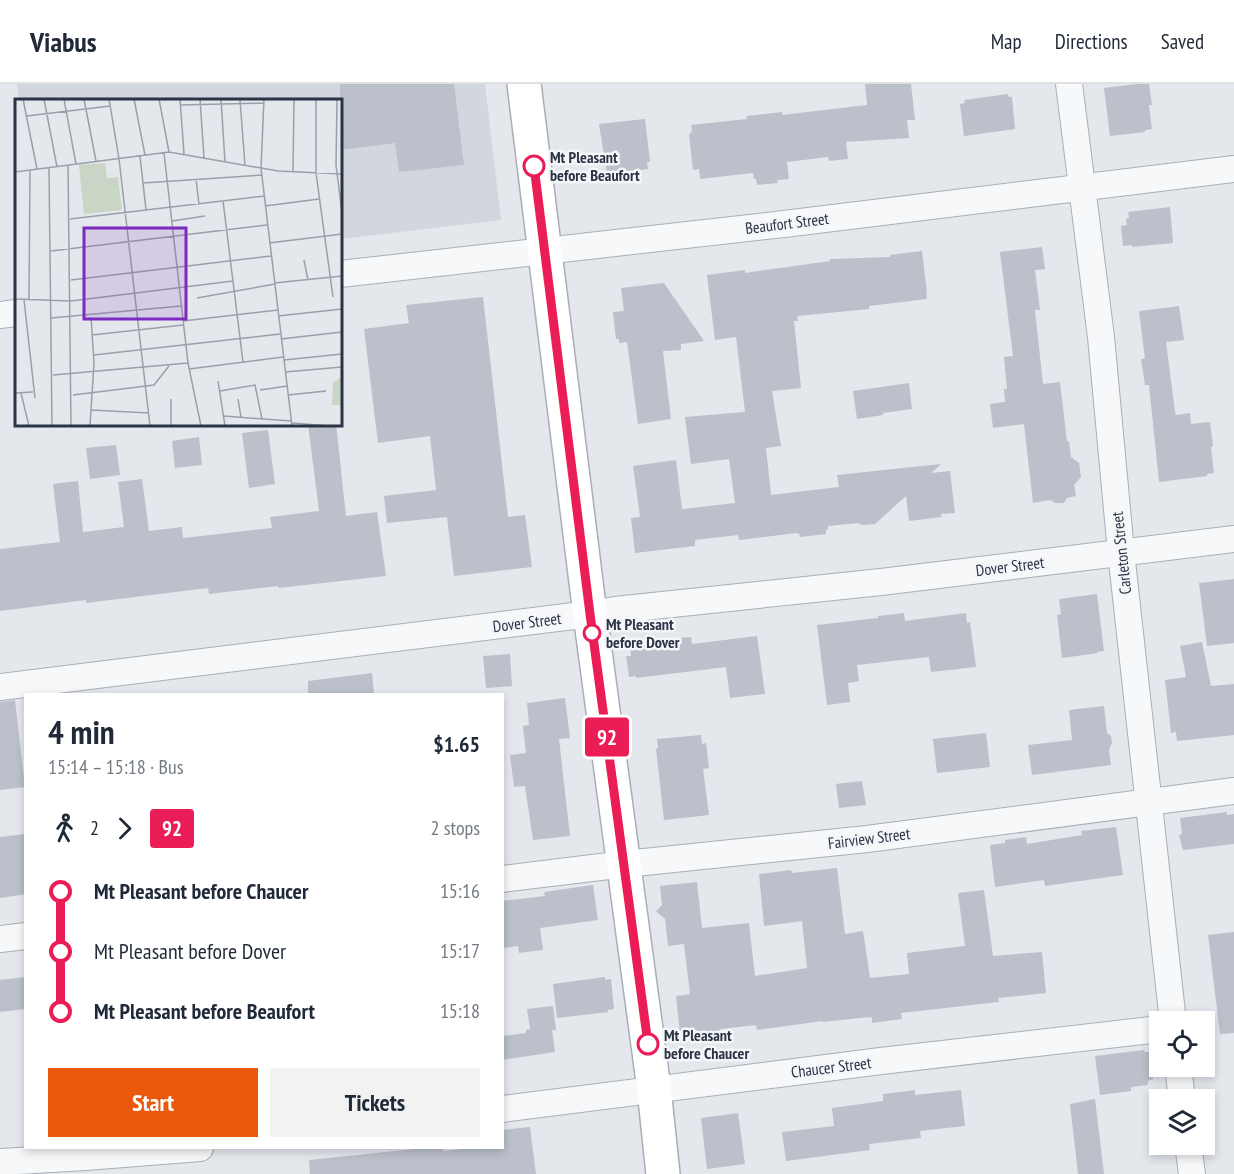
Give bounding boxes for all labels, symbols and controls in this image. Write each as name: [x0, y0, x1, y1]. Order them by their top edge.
text: Viabus: [30, 23, 97, 60]
text: Map: [991, 28, 1022, 55]
text: Directions: [1055, 28, 1128, 55]
text: Saved: [1161, 28, 1204, 55]
inset map: [15, 99, 342, 426]
place label: Mt Pleasant before Beaufort: [550, 147, 640, 185]
marker: Mt Pleasant before Beaufort: [523, 155, 545, 177]
street label: Beaufort Street: [744, 208, 831, 238]
street label: Carleton Street: [1107, 510, 1135, 595]
street label: Dover Street: [975, 552, 1046, 580]
street label: Dover Street: [492, 608, 563, 636]
place label: Mt Pleasant before Dover: [606, 614, 680, 652]
marker: Mt Pleasant before Dover: [583, 624, 601, 642]
text: 4 min: [48, 710, 115, 753]
line badge: 92: [580, 718, 634, 756]
text: 92: [597, 724, 617, 751]
text: $1.65: [433, 730, 480, 758]
text: 15:14 – 15:18 · Bus: [48, 754, 183, 780]
icon: walk: [48, 812, 81, 845]
icon: forward: [108, 812, 141, 845]
text: 2: [90, 815, 99, 841]
text: 92: [162, 815, 182, 842]
text: 2 stops: [431, 815, 480, 841]
street label: Fairview Street: [827, 823, 912, 853]
text: Mt Pleasant before Chaucer: [94, 877, 308, 905]
text: 15:16: [440, 878, 480, 904]
text: Mt Pleasant before Dover: [94, 937, 286, 965]
text: 15:17: [440, 938, 480, 964]
text: Mt Pleasant before Beaufort: [94, 997, 315, 1025]
text: 15:18: [440, 998, 480, 1024]
map controls: [1149, 1011, 1215, 1155]
button: locate: [1149, 1011, 1215, 1077]
place label: Mt Pleasant before Chaucer: [664, 1025, 749, 1063]
marker: Mt Pleasant before Chaucer: [637, 1033, 659, 1055]
street label: Chaucer Street: [790, 1052, 873, 1082]
button: Start: [48, 1068, 258, 1137]
button: Tickets: [270, 1068, 480, 1137]
button: layers: [1149, 1089, 1215, 1155]

